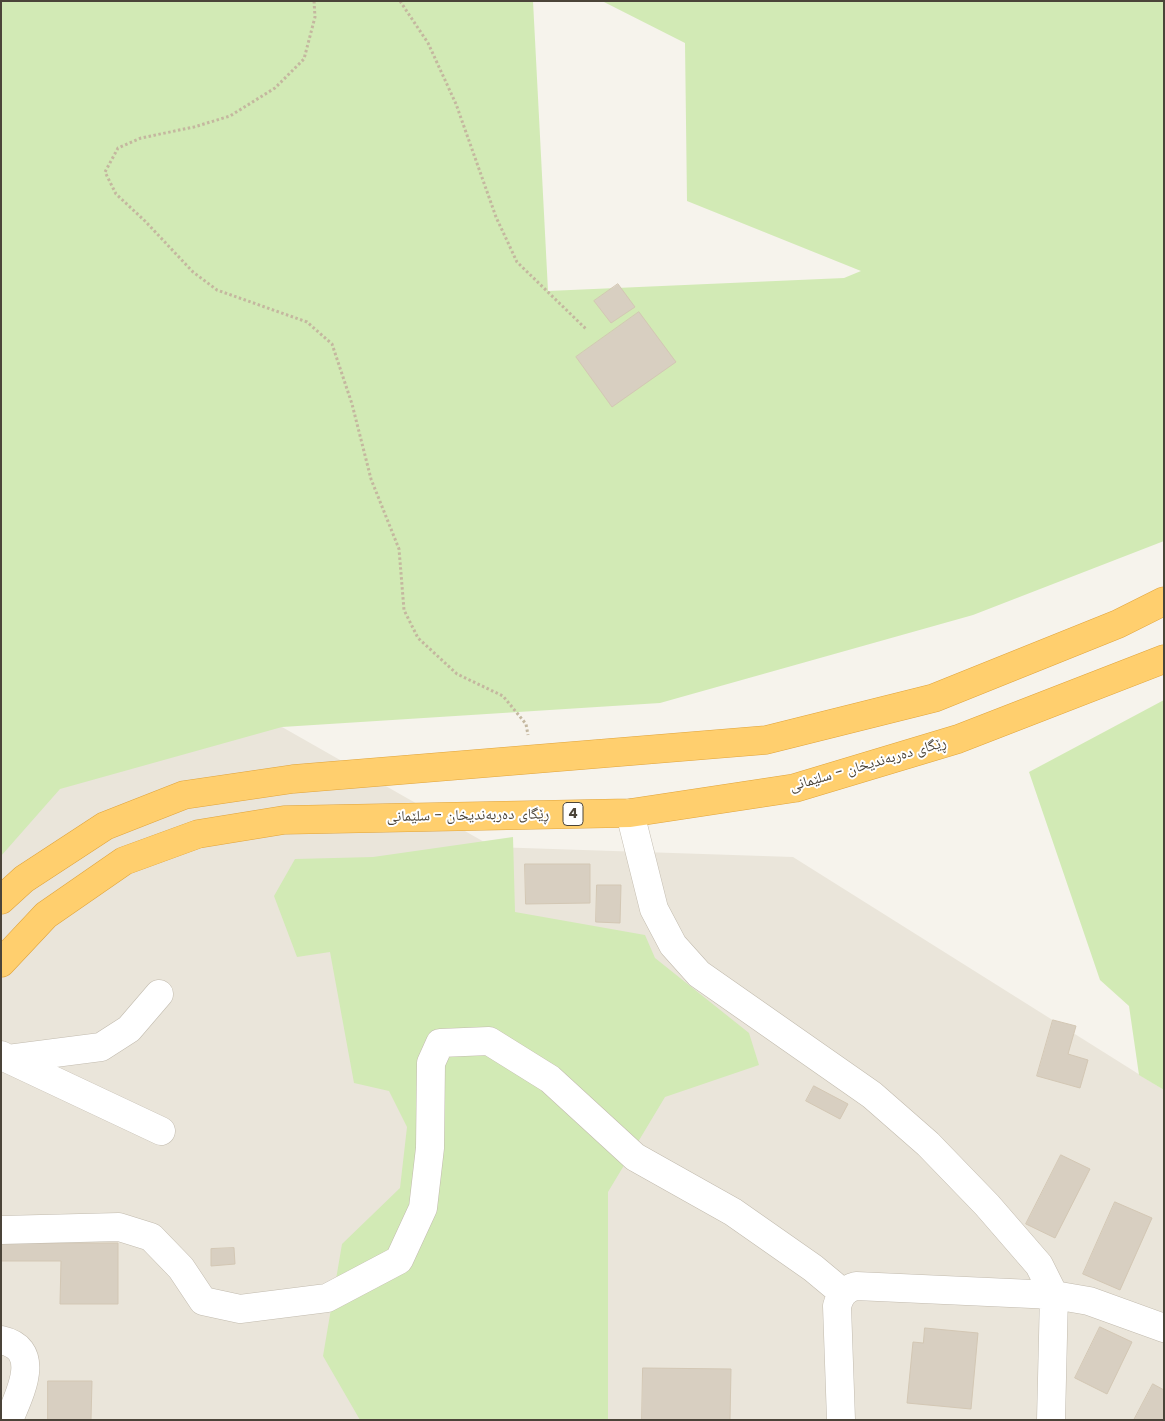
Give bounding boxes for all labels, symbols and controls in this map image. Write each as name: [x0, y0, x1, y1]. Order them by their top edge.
street label: ڕێگای دەربەندیخان - سلێمانی: [787, 734, 949, 796]
road number: 4: [563, 802, 583, 826]
street label: ڕێگای دەربەندیخان - سلێمانی: [387, 806, 549, 826]

